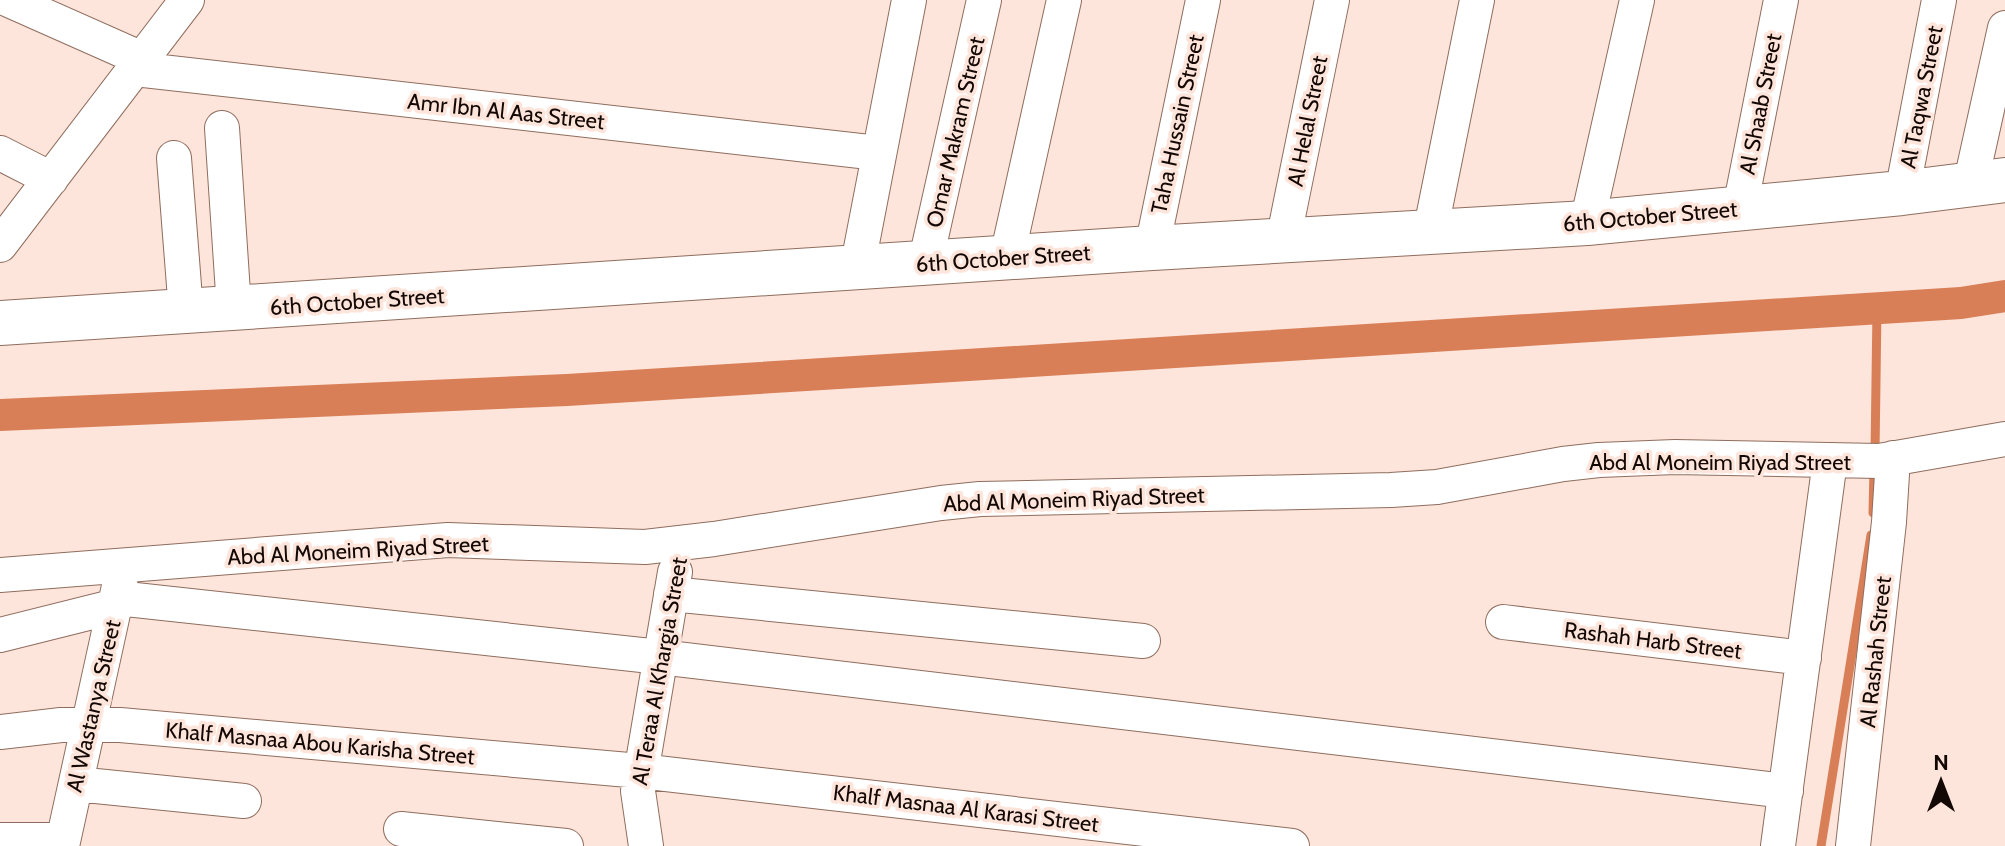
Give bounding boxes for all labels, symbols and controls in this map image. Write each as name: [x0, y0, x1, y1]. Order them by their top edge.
street label: Al Taqwa Street: [1894, 23, 1949, 171]
street label: Al Shaab Street: [1734, 31, 1787, 177]
street label: Taha Hussain Street: [1145, 32, 1210, 216]
street label: Omar Makram Street: [920, 34, 991, 230]
street label: Al Helal Street: [1282, 53, 1333, 189]
street label: Amr Ibn Al Aas Street: [406, 88, 606, 135]
street label: 6th October Street: [1562, 195, 1739, 238]
street label: 6th October Street: [915, 239, 1092, 278]
street label: 6th October Street: [269, 282, 446, 321]
street label: Abd Al Moneim Riyad Street: [1589, 449, 1851, 476]
street label: Abd Al Moneim Riyad Street: [943, 481, 1206, 518]
street label: Abd Al Moneim Riyad Street: [227, 530, 490, 571]
street label: Al Teraa Al Khargia Street: [626, 554, 693, 787]
street label: Al Rashah Street: [1854, 574, 1897, 729]
street label: Rashah Harb Street: [1563, 616, 1744, 665]
street label: Al Wastanya Street: [61, 617, 127, 795]
street label: Khalf Masnaa Abou Karisha Street: [164, 717, 476, 771]
north arrow: [1901, 742, 1981, 822]
text: N: [1933, 749, 1949, 776]
street label: Khalf Masnaa Al Karasi Street: [832, 779, 1101, 838]

